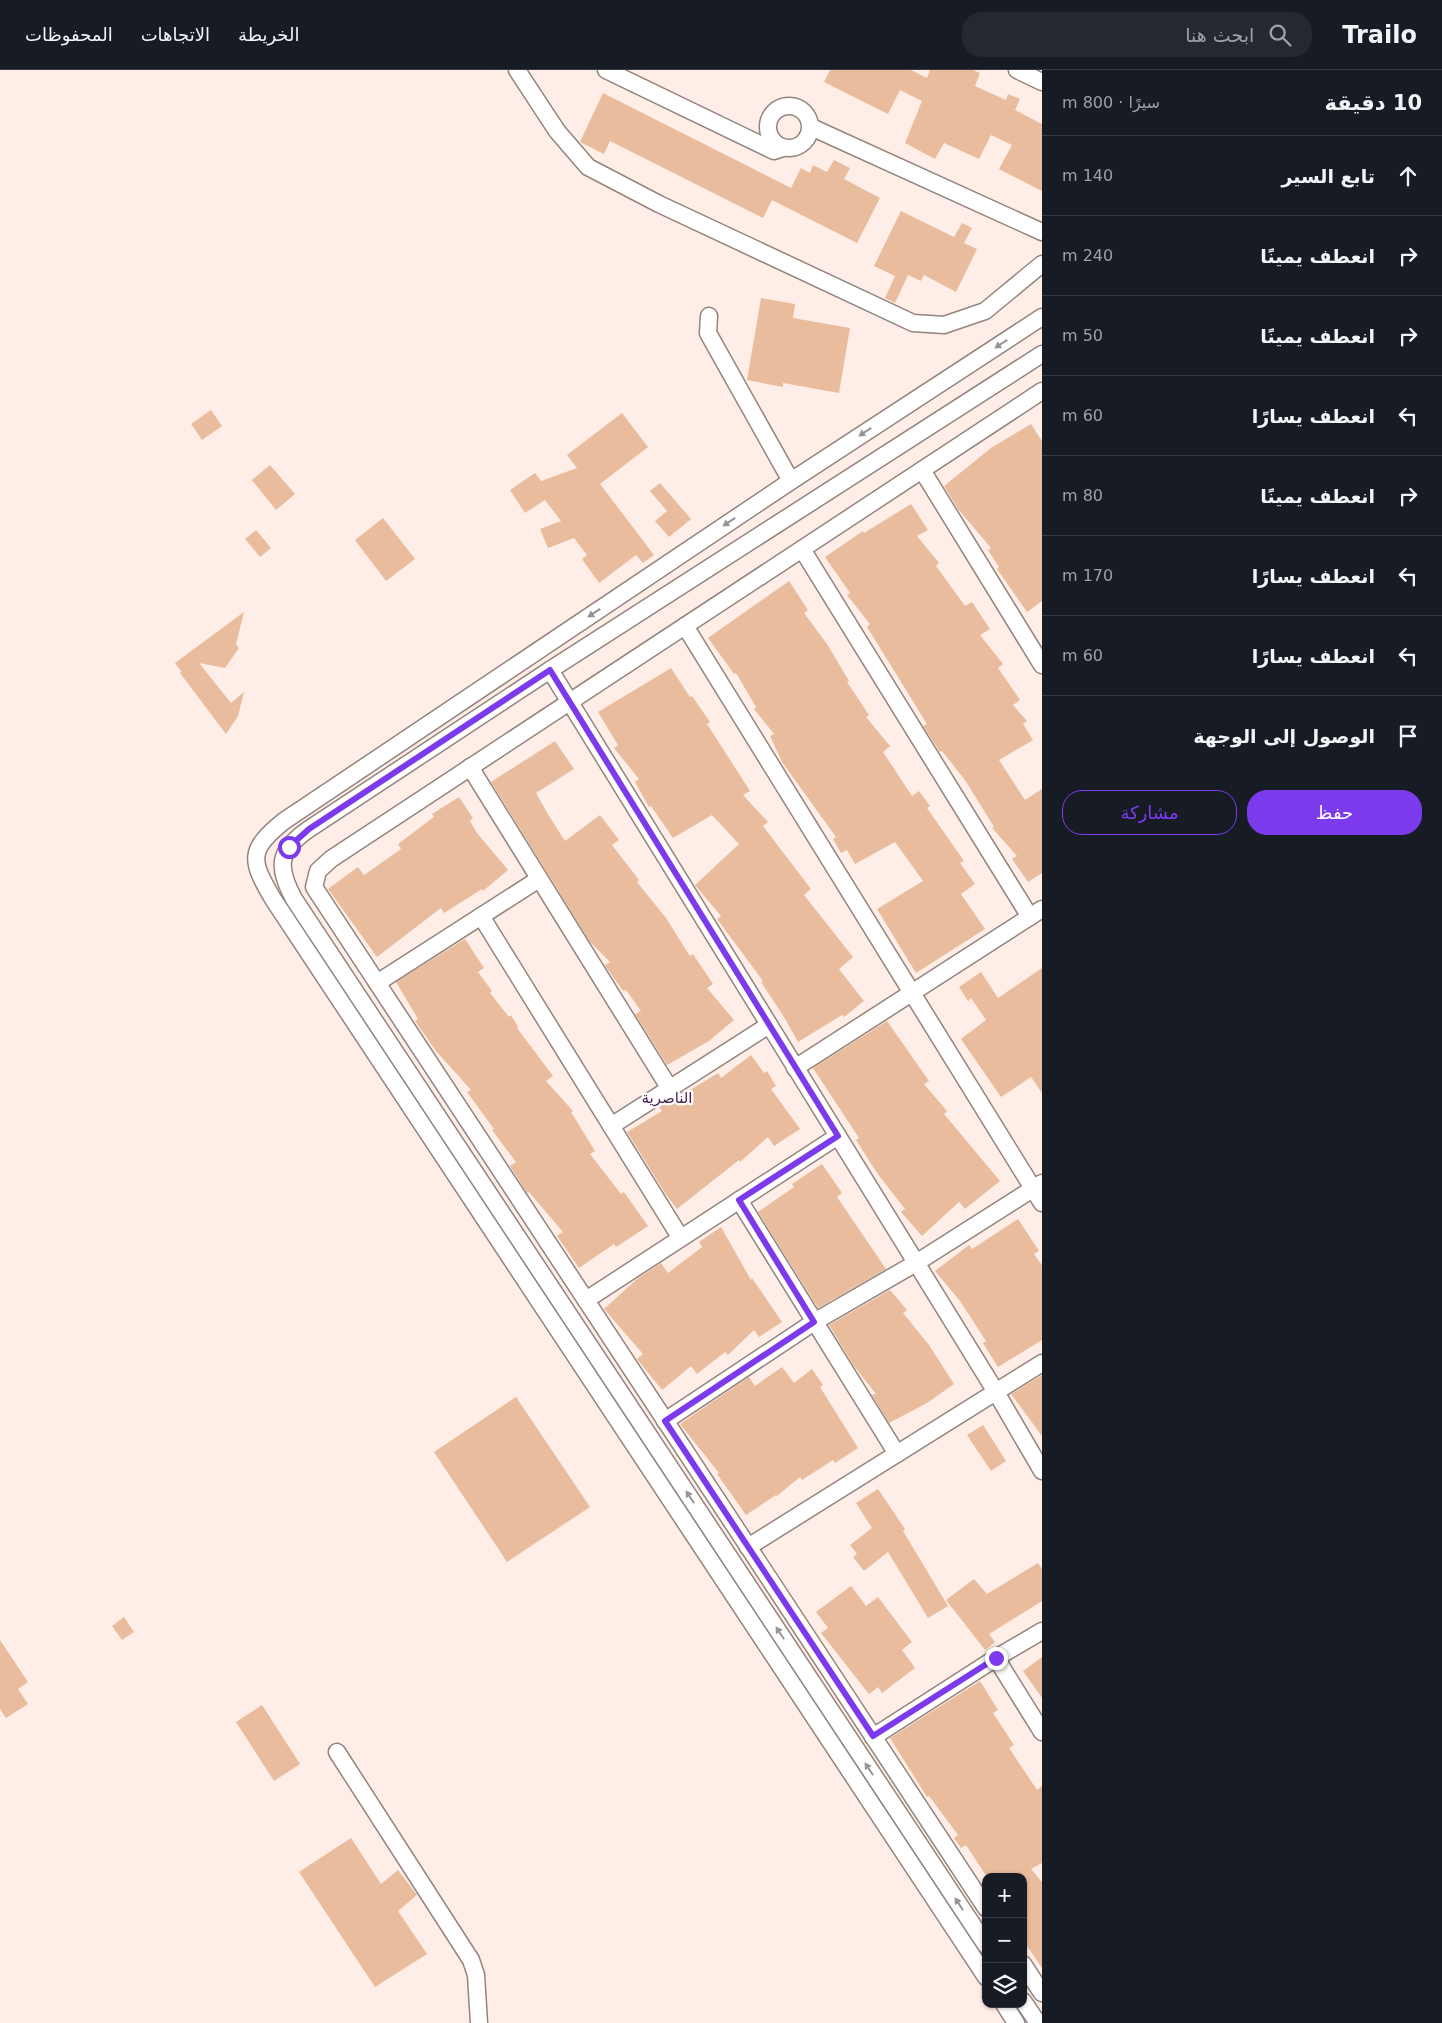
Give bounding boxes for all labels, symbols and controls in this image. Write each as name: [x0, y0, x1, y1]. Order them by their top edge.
search box: [962, 12, 1312, 57]
icon: search: [1266, 21, 1294, 49]
text: Trailo: [1342, 21, 1417, 49]
text: المحفوظات: [25, 24, 113, 45]
text: الاتجاهات: [141, 24, 210, 45]
text: الخريطة: [238, 24, 299, 45]
text: ابحث هنا: [1185, 24, 1254, 46]
text: 10 دقيقة: [1325, 91, 1422, 115]
text: سيرًا · 800 m: [1062, 93, 1160, 112]
icon: ahead: [1394, 162, 1422, 190]
text: تابع السير: [1281, 165, 1375, 187]
text: 140 m: [1062, 166, 1113, 185]
icon: right: [1394, 242, 1422, 270]
text: انعطف يمينًا: [1260, 245, 1375, 267]
text: 240 m: [1062, 246, 1113, 265]
icon: right: [1394, 322, 1422, 350]
text: انعطف يمينًا: [1260, 325, 1375, 347]
text: 50 m: [1062, 326, 1103, 345]
one-way arrow: [994, 339, 1008, 349]
icon: left: [1394, 402, 1422, 430]
text: انعطف يسارًا: [1252, 405, 1375, 427]
text: 60 m: [1062, 406, 1103, 425]
one-way arrow: [858, 428, 871, 437]
icon: right: [1394, 482, 1422, 510]
text: انعطف يمينًا: [1260, 485, 1375, 507]
text: 80 m: [1062, 486, 1103, 505]
one-way arrow: [722, 517, 736, 527]
icon: left: [1394, 562, 1422, 590]
text: انعطف يسارًا: [1252, 565, 1375, 587]
text: 170 m: [1062, 566, 1113, 585]
one-way arrow: [588, 608, 601, 617]
icon: left: [1394, 642, 1422, 670]
text: انعطف يسارًا: [1252, 645, 1375, 667]
text: 60 m: [1062, 646, 1103, 665]
icon: arrive: [1394, 722, 1422, 750]
text: الوصول إلى الوجهة: [1193, 725, 1375, 747]
button: مشاركة: [1062, 790, 1237, 835]
button: حفظ: [1247, 790, 1422, 835]
route start: [278, 836, 301, 859]
district label: الناصرية: [641, 1089, 693, 1107]
one-way arrow: [685, 1491, 695, 1504]
one-way arrow: [775, 1626, 784, 1640]
route end: [985, 1647, 1008, 1670]
one-way arrow: [864, 1762, 874, 1775]
map controls: [982, 1873, 1027, 2008]
button: +: [982, 1873, 1027, 1918]
one-way arrow: [954, 1897, 964, 1911]
button: −: [982, 1918, 1027, 1963]
button: layers: [982, 1963, 1027, 2008]

